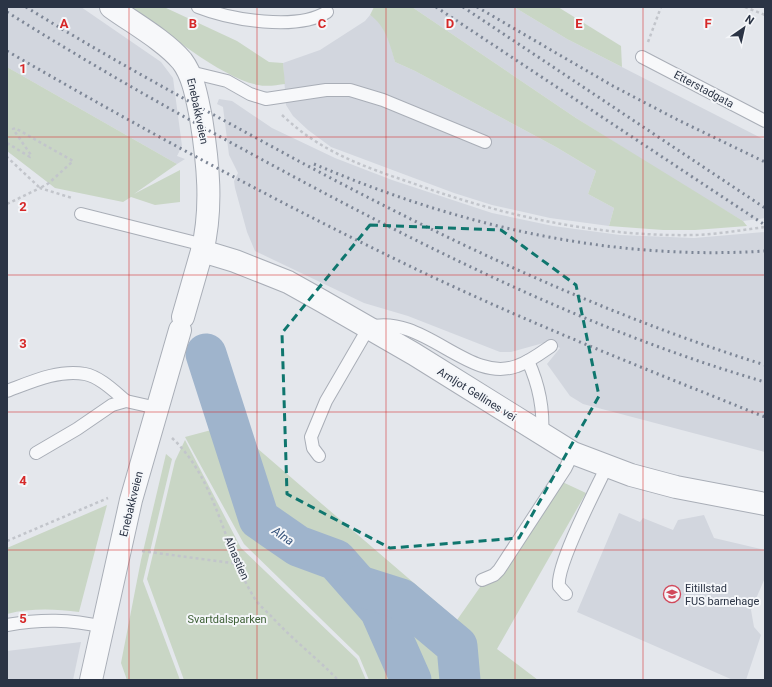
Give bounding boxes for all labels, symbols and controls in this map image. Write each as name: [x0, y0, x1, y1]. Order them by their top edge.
north arrow: [724, 8, 764, 48]
text: N: [742, 13, 756, 28]
text: A: [60, 16, 69, 31]
text: B: [189, 16, 197, 31]
text: C: [318, 16, 327, 31]
text: D: [446, 16, 454, 31]
text: E: [575, 16, 583, 31]
text: F: [704, 16, 712, 31]
text: 1: [19, 61, 27, 76]
street label: Etterstadgata: [671, 68, 736, 111]
street label: Enebakkveien: [184, 77, 211, 145]
text: 2: [19, 199, 27, 214]
text: 3: [19, 336, 27, 351]
street label: Arnljot Gellines vei: [435, 365, 518, 424]
street label: Enebakkveien: [117, 470, 146, 538]
text: 4: [19, 473, 27, 488]
water label: Alna: [269, 523, 297, 548]
street label: Alnastien: [222, 535, 251, 582]
place label: Eitillstad FUS barnehage: [685, 582, 759, 608]
school or university icon: Eitillstad FUS barnehage: [662, 584, 682, 604]
text: 5: [19, 611, 27, 626]
park label: Svartdalsparken: [187, 613, 267, 626]

